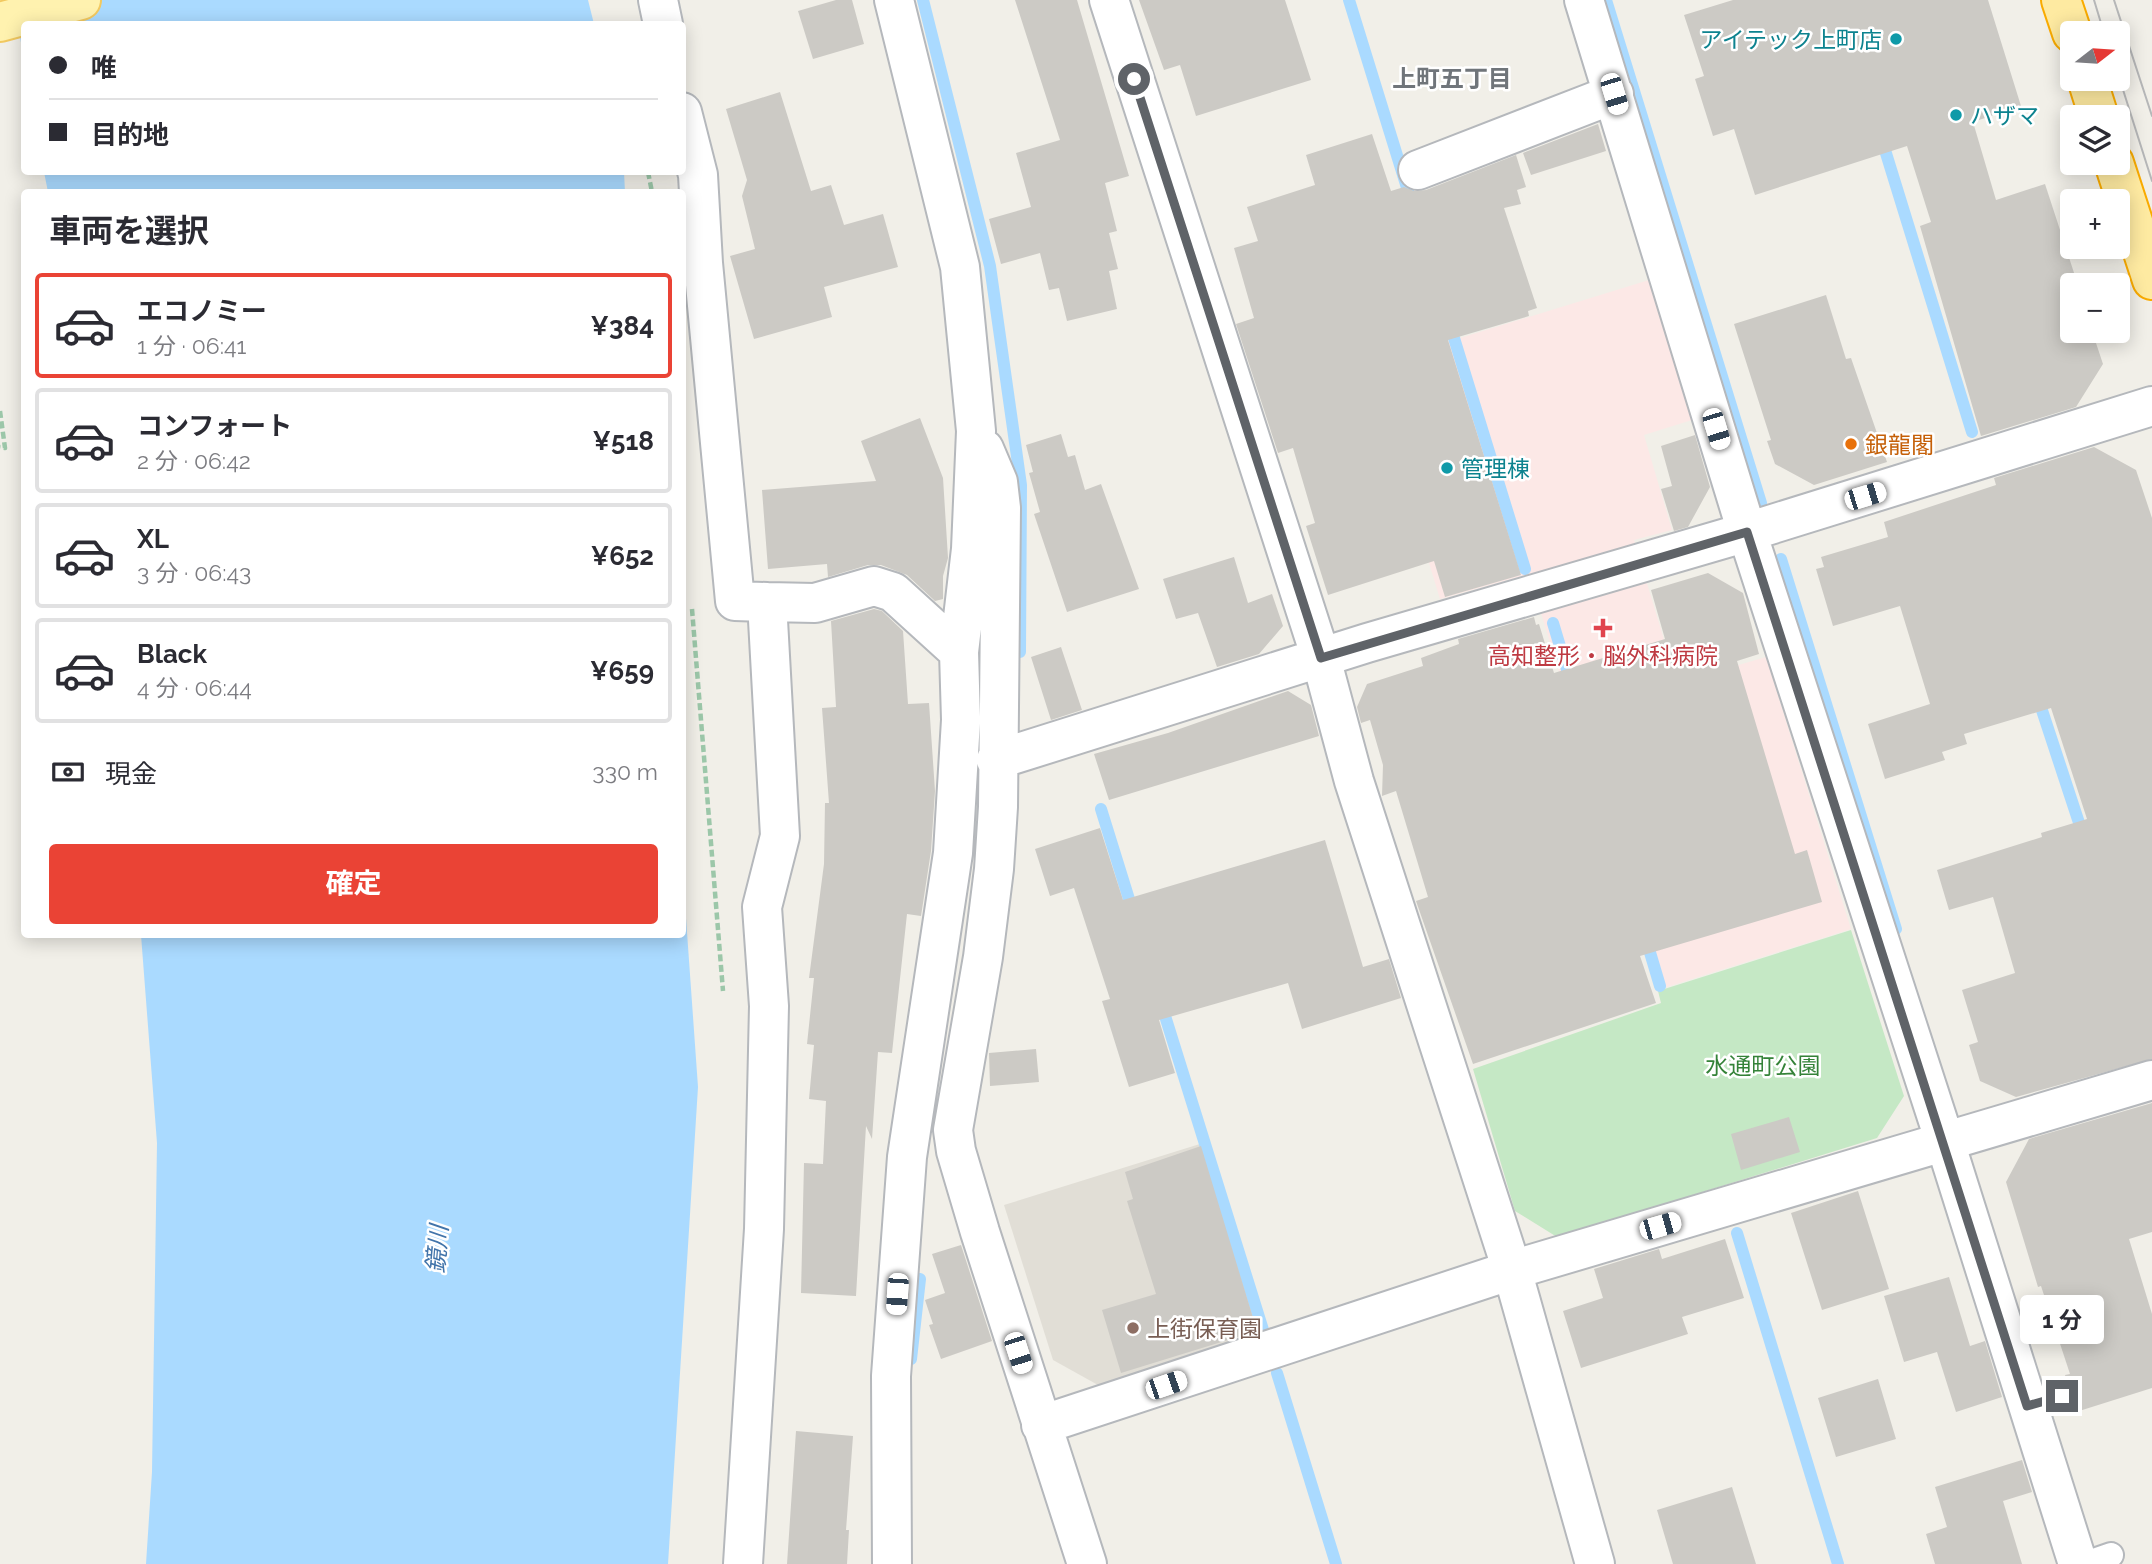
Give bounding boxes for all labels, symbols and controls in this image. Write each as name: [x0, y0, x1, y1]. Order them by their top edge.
north arrow: [2060, 21, 2130, 91]
map controls: [2060, 21, 2130, 343]
place label: アイテック上町店: [1700, 26, 1882, 53]
marker: アイテック上町店: [1888, 31, 1904, 47]
text: 唯: [91, 53, 117, 83]
route start: [1118, 63, 1150, 95]
district label: 上町五丁目: [1392, 64, 1512, 93]
car: [1598, 71, 1631, 117]
place label: ハザマ: [1970, 102, 2039, 129]
button: layers: [2060, 105, 2130, 175]
marker: ハザマ: [1948, 107, 1964, 123]
text: 目的地: [91, 120, 169, 150]
button: +: [2060, 189, 2130, 259]
text: 車両を選択: [49, 212, 209, 249]
button: −: [2060, 273, 2130, 343]
icon: car: [53, 294, 116, 357]
text: エコノミー: [137, 296, 267, 326]
text: ¥384: [590, 311, 654, 341]
text: 1 分 · 06:41: [137, 332, 246, 359]
car: [1700, 406, 1733, 452]
icon: car: [53, 409, 116, 472]
text: コンフォート: [137, 411, 292, 441]
text: ¥518: [593, 426, 654, 456]
place label: 銀龍閣: [1865, 431, 1934, 458]
marker: 銀龍閣: [1843, 436, 1859, 452]
text: 2 分 · 06:42: [137, 447, 251, 474]
place label: 管理棟: [1461, 455, 1530, 482]
marker: 管理棟: [1439, 460, 1455, 476]
car: [1842, 480, 1889, 512]
icon: car: [53, 524, 116, 587]
text: XL: [137, 524, 169, 554]
text: ¥652: [591, 541, 654, 571]
text: 3 分 · 06:43: [137, 559, 251, 586]
marker: 高知整形・脳外科病院: [1593, 618, 1613, 638]
icon: car: [53, 639, 116, 702]
text: Black: [137, 639, 207, 669]
place label: 高知整形・脳外科病院: [1488, 642, 1718, 669]
text: ¥659: [590, 656, 654, 686]
text: 4 分 · 06:44: [137, 674, 252, 701]
icon: cash: [49, 753, 87, 791]
text: 330 m: [592, 758, 658, 785]
text: 現金: [105, 759, 157, 789]
button: 確定: [49, 844, 658, 924]
park label: 水通町公園: [1706, 1052, 1821, 1079]
car: [1637, 1210, 1684, 1242]
water label: 鏡川: [420, 1221, 454, 1274]
car: [886, 1272, 909, 1316]
callout: 1 分: [2020, 1294, 2104, 1344]
text: 1 分: [2042, 1306, 2082, 1333]
place label: 上街保育園: [1147, 1315, 1262, 1342]
marker: 上街保育園: [1125, 1320, 1141, 1336]
car: [1002, 1330, 1035, 1376]
car: [1143, 1368, 1190, 1402]
route end: [2046, 1380, 2078, 1412]

